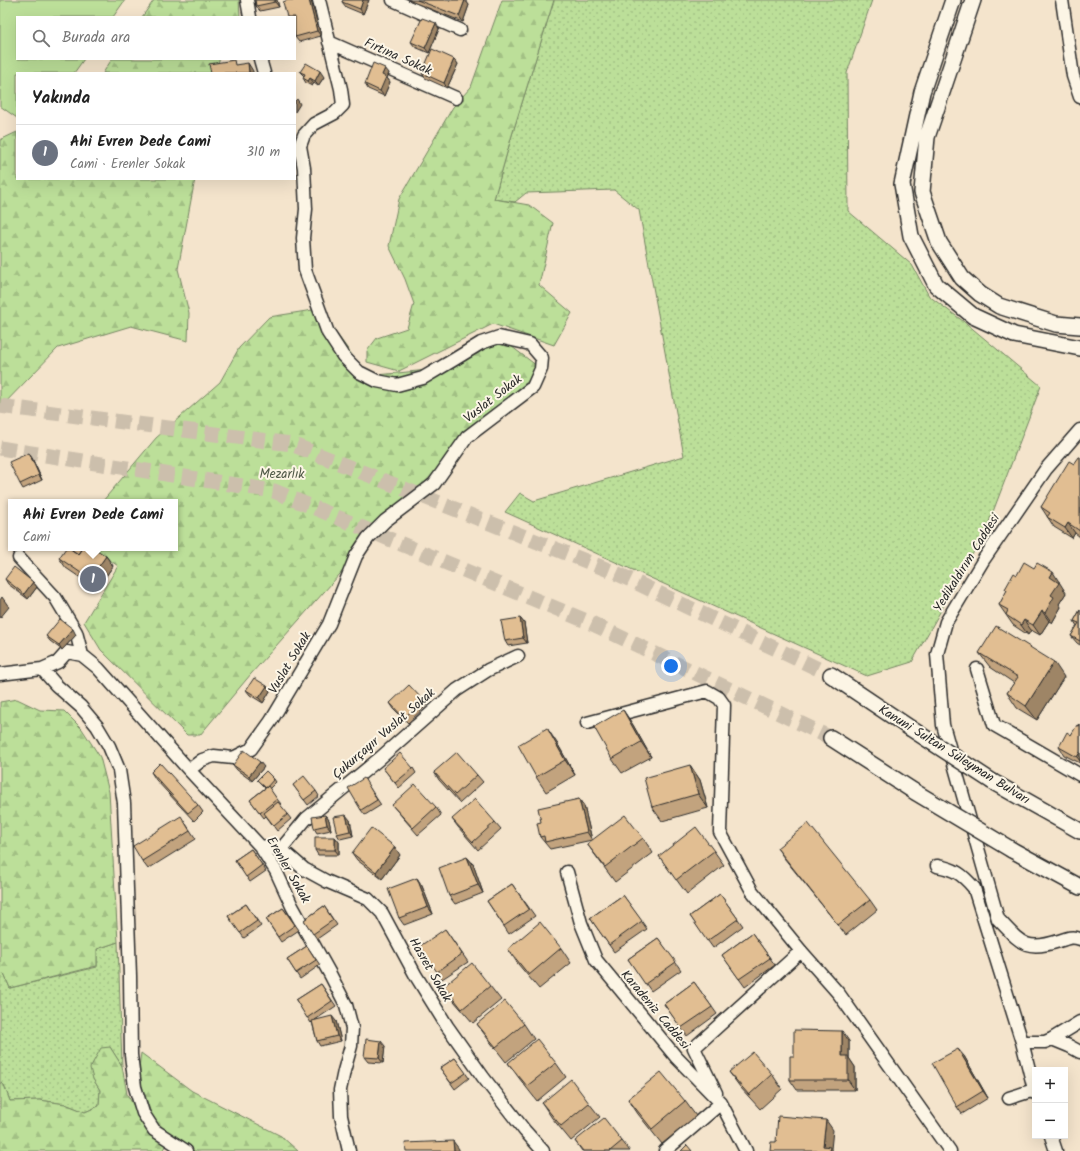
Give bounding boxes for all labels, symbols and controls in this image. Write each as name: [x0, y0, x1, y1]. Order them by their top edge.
search box: [16, 16, 296, 60]
text: Burada ara: [62, 26, 130, 50]
icon: search: [30, 27, 52, 49]
street label: Fırtına Sokak: [361, 33, 436, 82]
text: Yakında: [32, 85, 90, 112]
text: Ahi Evren Dede Cami: [70, 130, 211, 154]
text: 1: [43, 142, 47, 163]
text: 310 m: [246, 142, 280, 163]
text: Cami · Erenler Sokak: [70, 154, 185, 175]
street label: Vuslat Sokak: [459, 369, 527, 429]
park label: Mezarlık: [260, 464, 305, 485]
popup: [8, 499, 178, 551]
text: Ahi Evren Dede Cami: [23, 503, 163, 527]
street label: Yedikaldırım Caddesi: [928, 509, 1006, 616]
text: Cami: [23, 527, 50, 548]
pin: 1: [80, 564, 106, 594]
street label: Vuslat Sokak: [263, 627, 317, 698]
your location: [661, 656, 681, 676]
street label: Çukurçayır Vuslat Sokak: [328, 683, 441, 785]
street label: Kanuni Sultan Süleyman Bulvarı: [874, 700, 1034, 810]
street label: Erenler Sokak: [260, 833, 316, 908]
street label: Hasret Sokak: [403, 934, 458, 1007]
street label: Karadeniz Caddesi: [615, 965, 695, 1055]
map controls: [1032, 1067, 1068, 1139]
button: +: [1032, 1067, 1068, 1103]
button: −: [1032, 1103, 1068, 1139]

